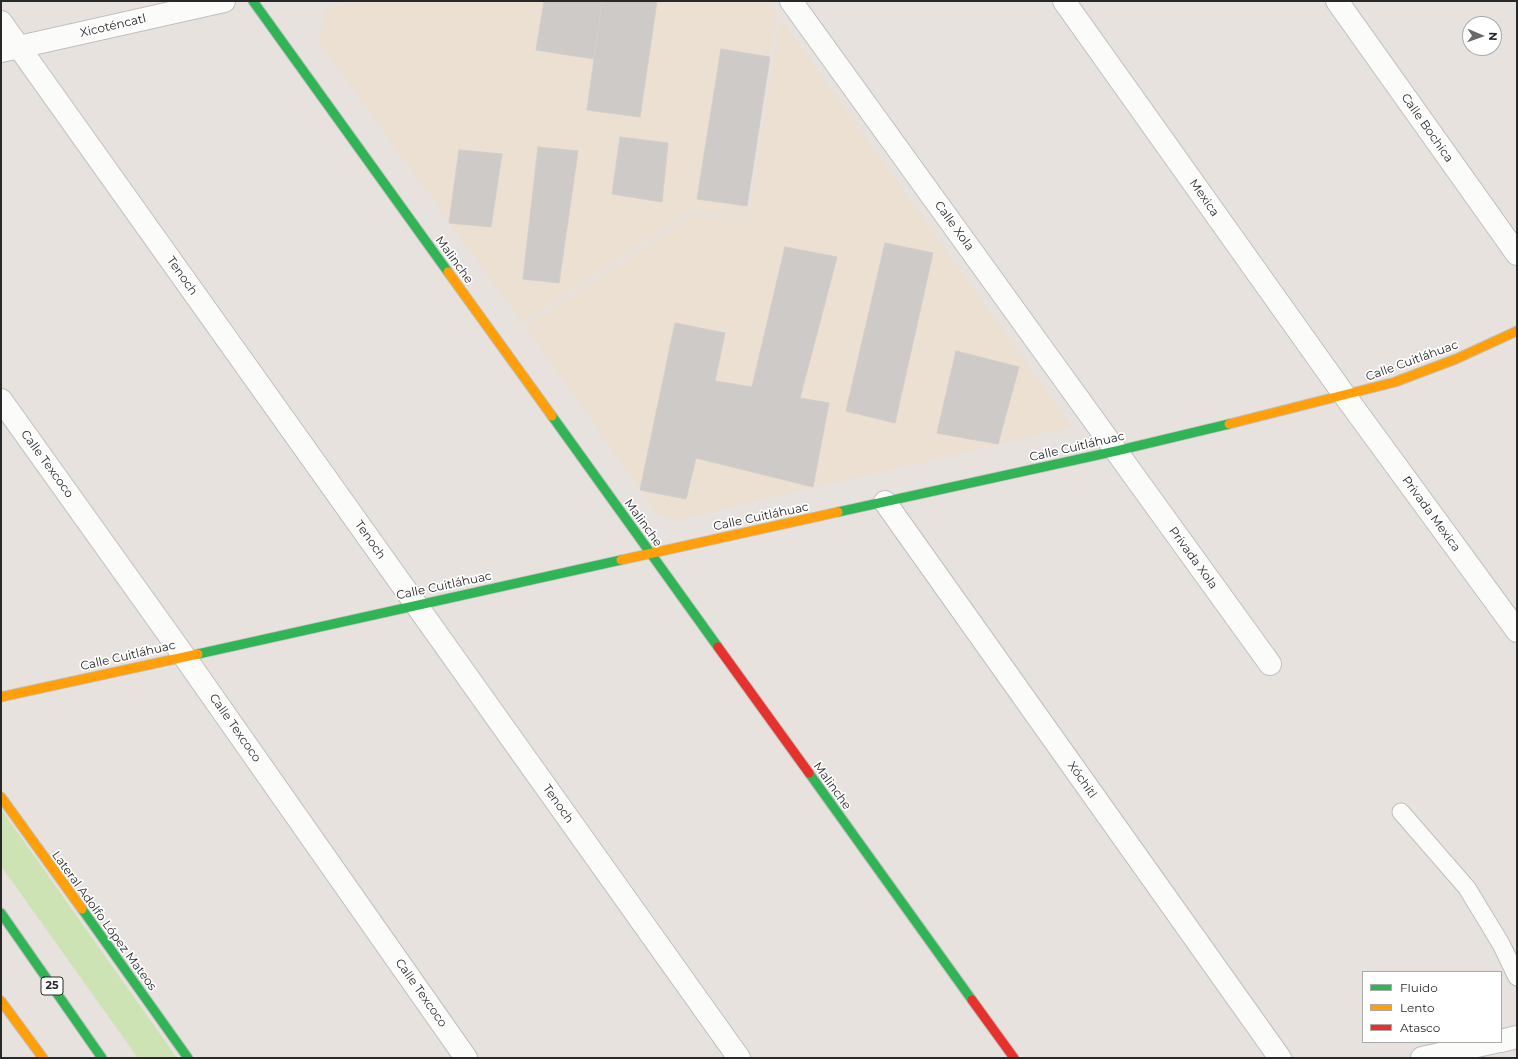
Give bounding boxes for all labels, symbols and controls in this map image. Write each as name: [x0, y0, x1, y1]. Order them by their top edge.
street label: Xicoténcatl: [79, 11, 147, 41]
north arrow: [1462, 16, 1502, 56]
text: N: [1486, 32, 1500, 41]
street label: Calle Bochica: [1398, 91, 1456, 165]
street label: Mexica: [1186, 177, 1222, 219]
street label: Calle Xola: [931, 198, 977, 254]
street label: Malinche: [432, 233, 476, 287]
street label: Tenoch: [164, 254, 200, 298]
street label: Calle Cuitláhuac: [1364, 338, 1460, 384]
street label: Calle Texcoco: [18, 427, 76, 501]
street label: Calle Cuitláhuac: [1028, 429, 1126, 465]
street label: Privada Mexica: [1399, 473, 1463, 555]
street label: Malinche: [621, 496, 665, 550]
street label: Calle Cuitláhuac: [712, 500, 810, 534]
street label: Tenoch: [352, 518, 388, 562]
street label: Privada Xola: [1166, 524, 1220, 592]
street label: Calle Cuitláhuac: [395, 569, 493, 603]
street label: Calle Cuitláhuac: [79, 638, 177, 674]
street label: Calle Texcoco: [206, 691, 264, 765]
street label: Malinche: [810, 759, 854, 813]
street label: Xóchitl: [1064, 759, 1100, 801]
street label: Tenoch: [540, 782, 576, 826]
street label: Lateral Adolfo López Mateos: [49, 848, 159, 994]
street label: Calle Texcoco: [392, 956, 450, 1030]
legend: [1362, 971, 1502, 1043]
road number: 25: [41, 977, 63, 995]
text: Fluido: [1400, 980, 1438, 995]
text: Lento: [1400, 1000, 1435, 1015]
text: Atasco: [1400, 1020, 1440, 1035]

